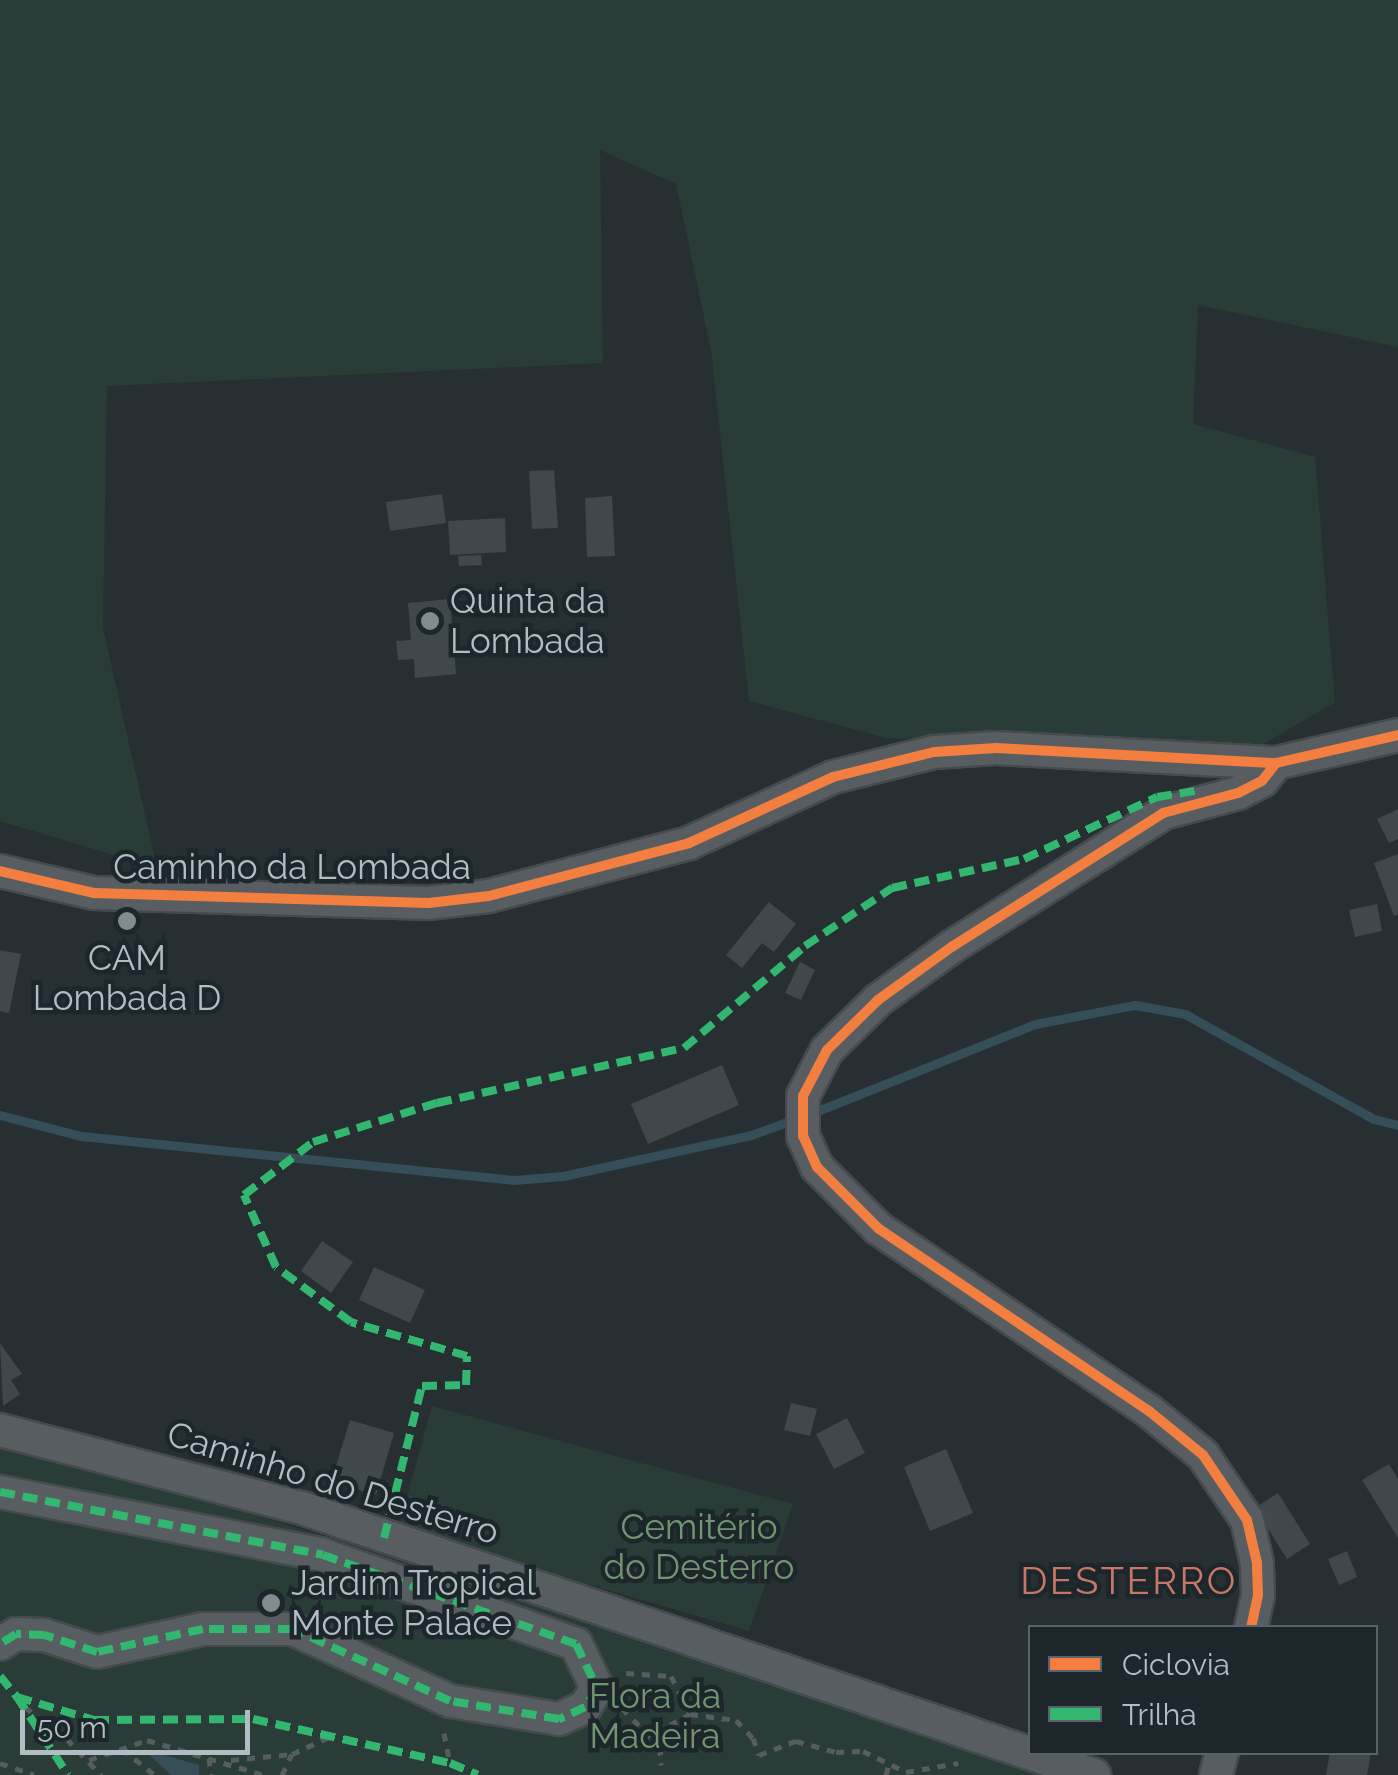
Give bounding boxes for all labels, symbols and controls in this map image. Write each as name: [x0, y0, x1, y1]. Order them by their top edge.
place label: Quinta da Lombada: [450, 580, 605, 662]
marker: Quinta da Lombada: [419, 610, 441, 632]
street label: Caminho da Lombada: [113, 846, 471, 888]
marker: CAM Lombada D: [116, 910, 138, 932]
place label: CAM Lombada D: [33, 937, 221, 1019]
street label: Caminho do Desterro: [162, 1413, 504, 1553]
park label: Cemitério do Desterro: [604, 1506, 794, 1588]
district label: DESTERRO: [1020, 1558, 1238, 1604]
place label: Jardim Tropical Monte Palace: [291, 1562, 537, 1644]
marker: Jardim Tropical Monte Palace: [260, 1592, 282, 1614]
legend: [1028, 1625, 1378, 1755]
text: Ciclovia: [1122, 1647, 1230, 1682]
park label: Flora da Madeira: [589, 1675, 721, 1757]
scale bar: [25, 1690, 255, 1752]
text: Trilha: [1122, 1697, 1197, 1732]
text: 50 m: [37, 1710, 107, 1745]

